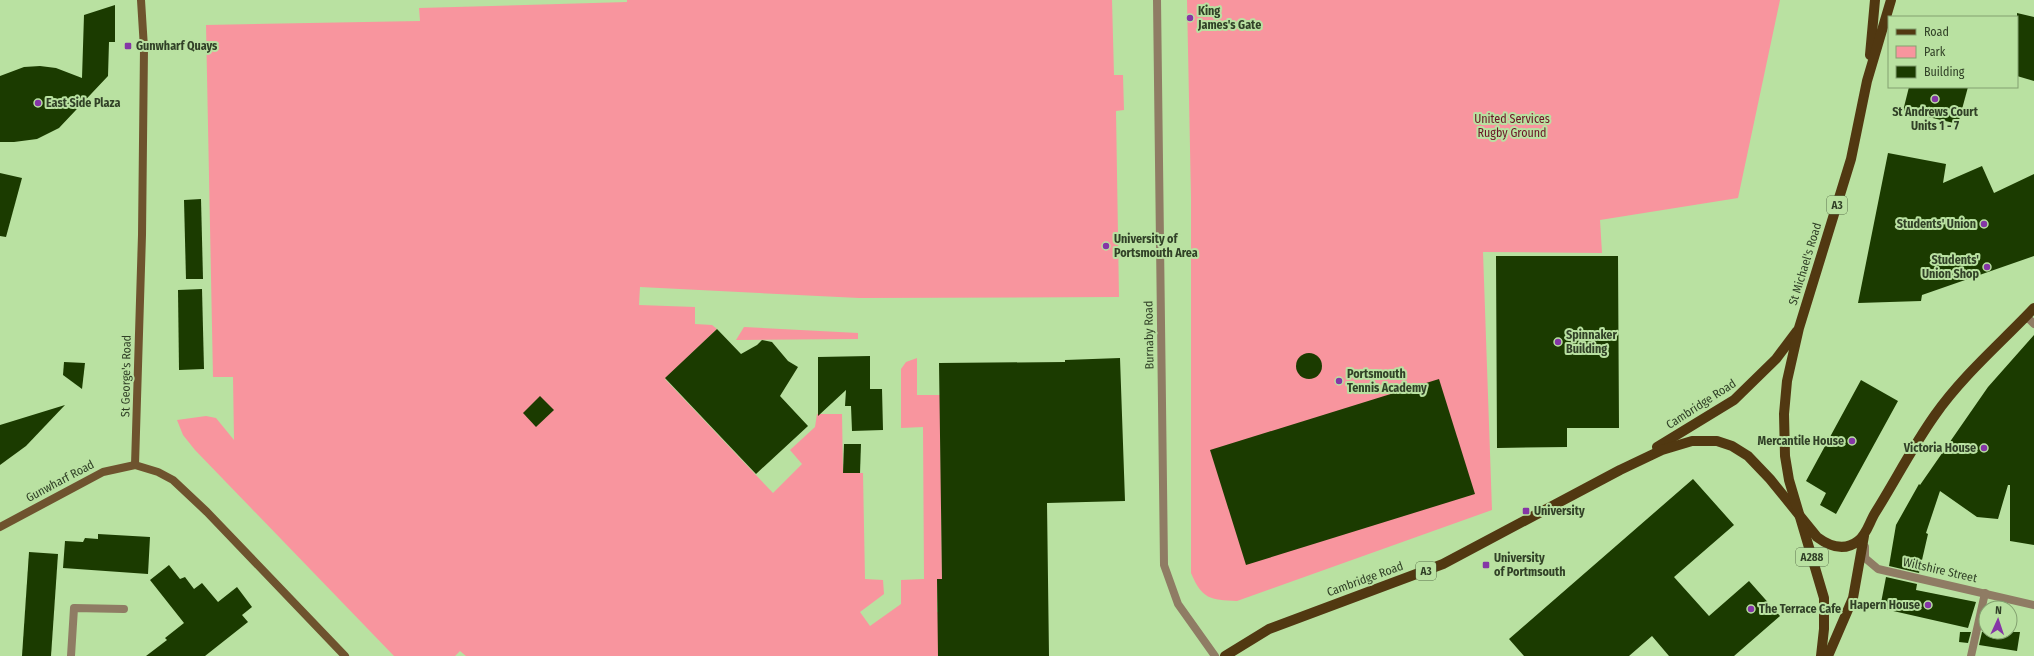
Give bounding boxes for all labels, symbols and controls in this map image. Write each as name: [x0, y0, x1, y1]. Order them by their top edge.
place label: King James's Gate: [1197, 4, 1261, 32]
marker: King James's Gate: [1185, 13, 1195, 23]
legend: [1888, 16, 2018, 88]
text: Road: [1924, 25, 1949, 39]
place label: Gunwharf Quays: [136, 39, 218, 53]
marker: Gunwharf Quays: [123, 41, 133, 51]
text: Park: [1924, 45, 1946, 59]
text: Building: [1924, 65, 1965, 79]
marker: St Andrews Court Units 1 - 7: [1930, 94, 1940, 104]
place label: East Side Plaza: [46, 96, 120, 110]
marker: East Side Plaza: [33, 98, 43, 108]
place label: St Andrews Court Units 1 - 7: [1892, 105, 1979, 133]
park label: United Services Rugby Ground: [1474, 112, 1550, 140]
road number: A3: [1827, 196, 1847, 214]
place label: Students' Union: [1897, 217, 1976, 231]
marker: Students' Union: [1979, 219, 1989, 229]
street label: St Michael's Road: [1786, 221, 1824, 307]
place label: University of Portsmouth Area: [1114, 232, 1198, 260]
marker: University of Portsmouth Area: [1101, 241, 1111, 251]
place label: Students' Union Shop: [1922, 253, 1979, 281]
marker: Students' Union Shop: [1982, 262, 1992, 272]
street label: Burnaby Road: [1141, 301, 1157, 369]
place label: Spinnaker Building: [1566, 328, 1617, 356]
street label: St George's Road: [118, 335, 134, 417]
marker: Spinnaker Building: [1553, 337, 1563, 347]
place label: Portsmouth Tennis Academy: [1347, 367, 1427, 395]
marker: Portsmouth Tennis Academy: [1334, 376, 1344, 386]
street label: Cambridge Road: [1664, 376, 1738, 432]
place label: Mercantile House: [1758, 434, 1844, 448]
marker: Mercantile House: [1847, 436, 1857, 446]
place label: Victoria House: [1903, 441, 1976, 455]
marker: Victoria House: [1979, 443, 1989, 453]
street label: Gunwharf Road: [24, 457, 96, 505]
place label: University: [1534, 504, 1585, 518]
marker: University: [1521, 506, 1531, 516]
road number: A288: [1796, 548, 1828, 566]
place label: University of Portmsouth: [1494, 551, 1566, 579]
street label: Wiltshire Street: [1902, 555, 1979, 585]
street label: Cambridge Road: [1325, 559, 1405, 599]
marker: University of Portmsouth: [1481, 560, 1491, 570]
road number: A3: [1416, 562, 1436, 580]
place label: Hapern House: [1850, 598, 1920, 612]
marker: Hapern House: [1923, 600, 1933, 610]
north arrow: [1978, 600, 2018, 640]
place label: The Terrace Cafe: [1759, 602, 1841, 616]
marker: The Terrace Cafe: [1746, 604, 1756, 614]
text: N: [1995, 604, 2002, 617]

